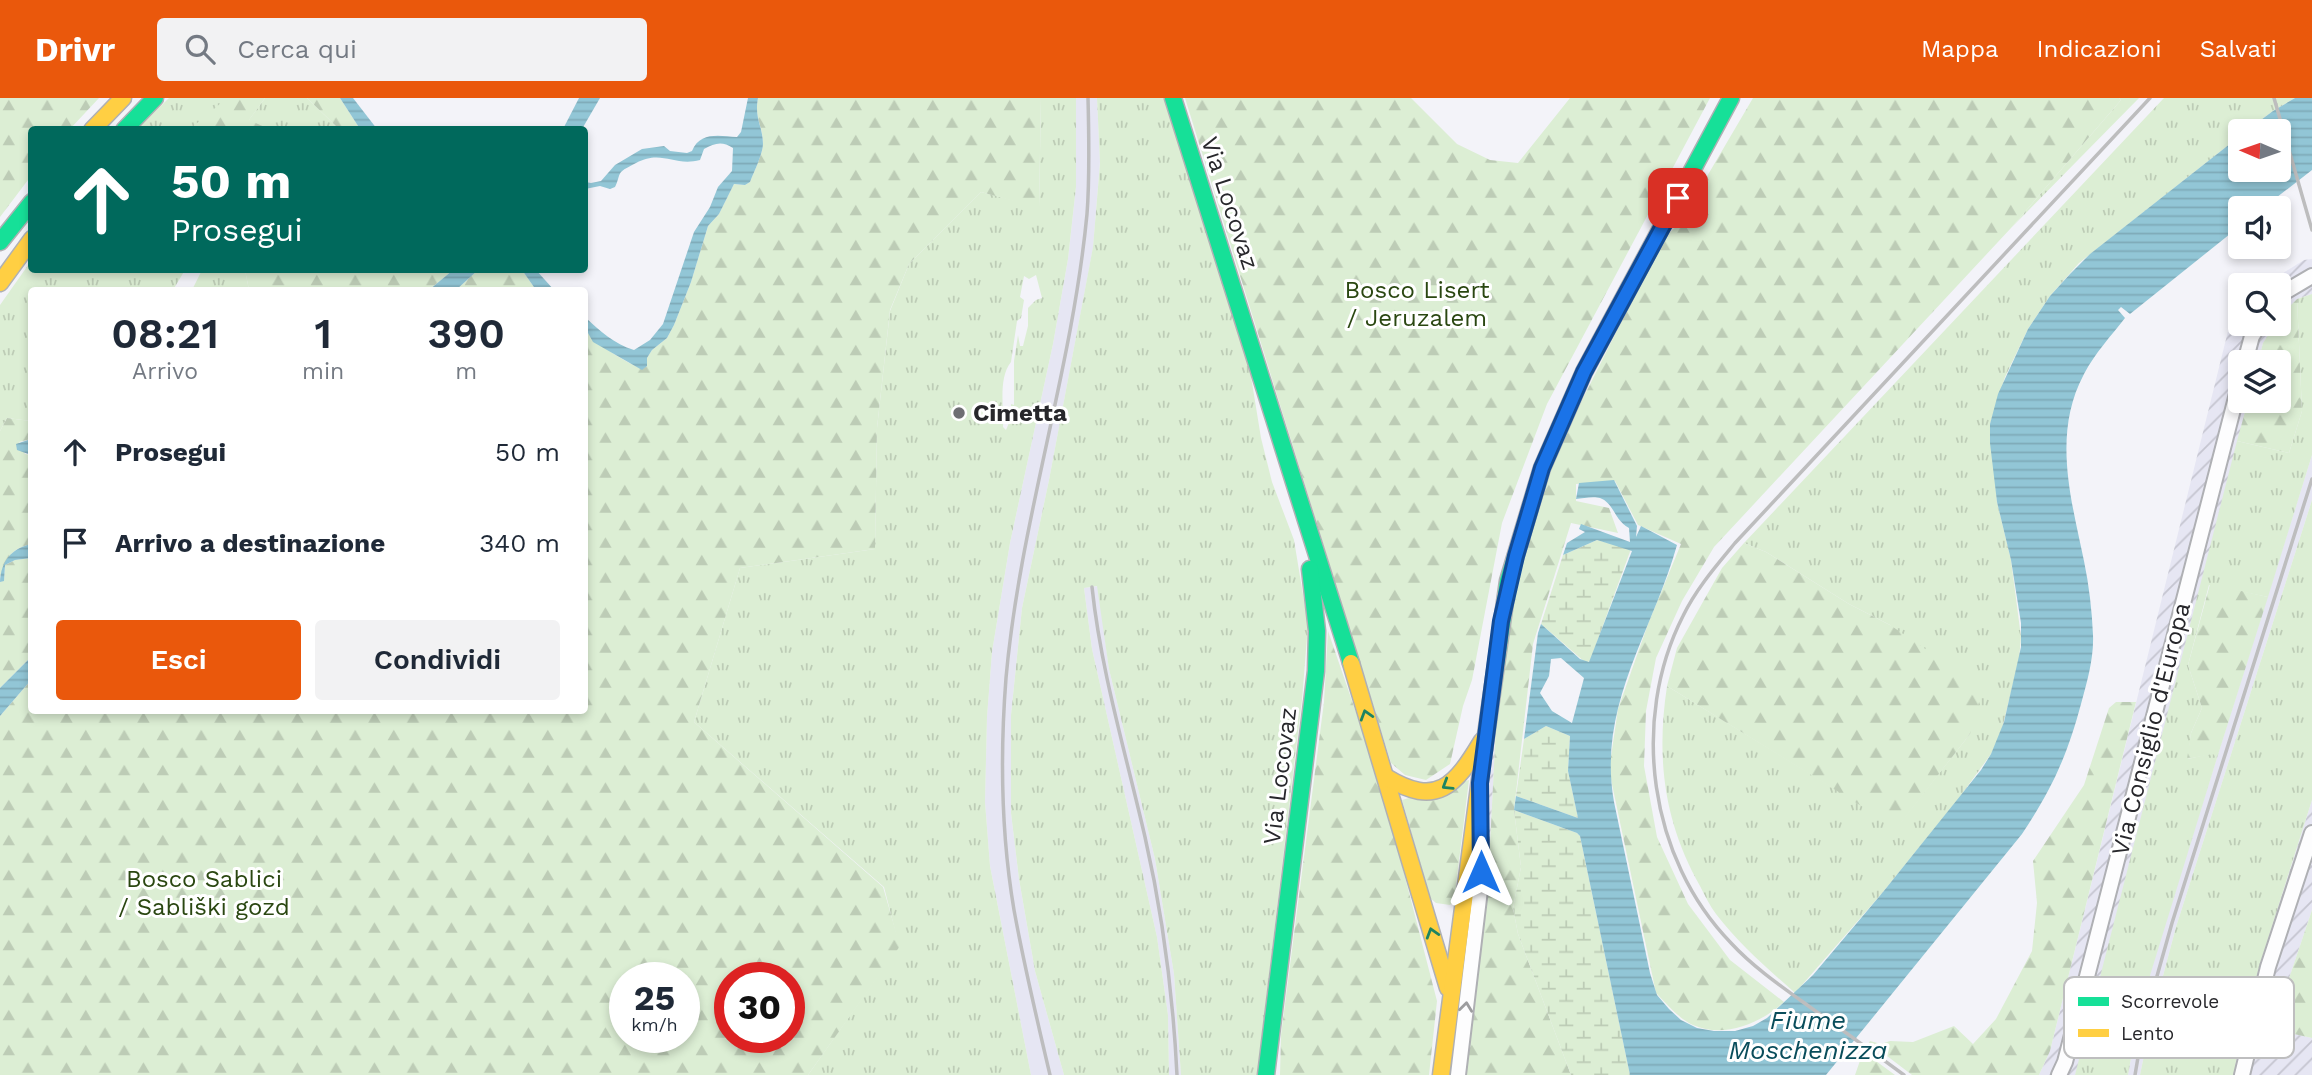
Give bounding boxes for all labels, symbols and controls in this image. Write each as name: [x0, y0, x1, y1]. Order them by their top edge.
search box: [157, 18, 647, 81]
text: Drivr: [35, 30, 115, 69]
icon: search: [181, 30, 219, 68]
text: Cerca qui: [237, 34, 357, 64]
text: Mappa: [1921, 35, 1999, 63]
text: Indicazioni: [2037, 35, 2162, 63]
text: Salvati: [2200, 35, 2277, 63]
north arrow: [2228, 119, 2291, 182]
map controls: [2228, 119, 2291, 413]
street label: Via Locovaz: [1195, 133, 1265, 273]
text: 50 m: [171, 152, 291, 210]
icon: ahead: [56, 154, 147, 245]
pin: [1648, 168, 1708, 228]
icon: arrive: [1659, 179, 1697, 217]
button: sound: [2228, 196, 2291, 259]
text: Prosegui: [171, 211, 303, 249]
button: search: [2228, 273, 2291, 336]
park label: Bosco Lisert / Jeruzalem: [1344, 276, 1490, 332]
text: 08:21: [111, 309, 219, 358]
text: 1: [314, 309, 332, 358]
text: 390: [427, 309, 505, 358]
button: layers: [2228, 350, 2291, 413]
text: Arrivo: [132, 358, 198, 385]
text: min: [302, 358, 344, 385]
text: m: [455, 358, 477, 385]
place label: Cimetta: [973, 399, 1067, 427]
marker: Cimetta: [951, 405, 967, 421]
icon: ahead: [56, 433, 94, 471]
text: Prosegui: [115, 437, 226, 467]
text: 50 m: [495, 437, 560, 467]
icon: arrive: [56, 524, 94, 562]
text: Arrivo a destinazione: [115, 528, 385, 558]
text: 340 m: [479, 528, 560, 558]
street label: Via Consiglio d'Europa: [2106, 600, 2196, 858]
button: Esci: [56, 620, 301, 700]
button: Condividi: [315, 620, 560, 700]
street label: Via Locovaz: [1258, 706, 1302, 846]
one-way arrow: [1360, 709, 1375, 721]
one-way arrow: [1441, 776, 1454, 789]
position arrow: [1444, 835, 1518, 909]
park label: Bosco Sablici / Sabliški gozd: [118, 865, 290, 921]
one-way arrow: [1425, 927, 1440, 939]
speed limit sign: 30: [714, 962, 805, 1053]
text: 25: [634, 977, 675, 1019]
legend: [2064, 977, 2294, 1058]
text: Scorrevole: [2121, 990, 2219, 1013]
one-way arrow: [1459, 1001, 1474, 1013]
water label: Fiume Moschenizza: [1729, 1005, 1887, 1065]
text: km/h: [631, 1014, 678, 1035]
text: Lento: [2121, 1022, 2174, 1045]

